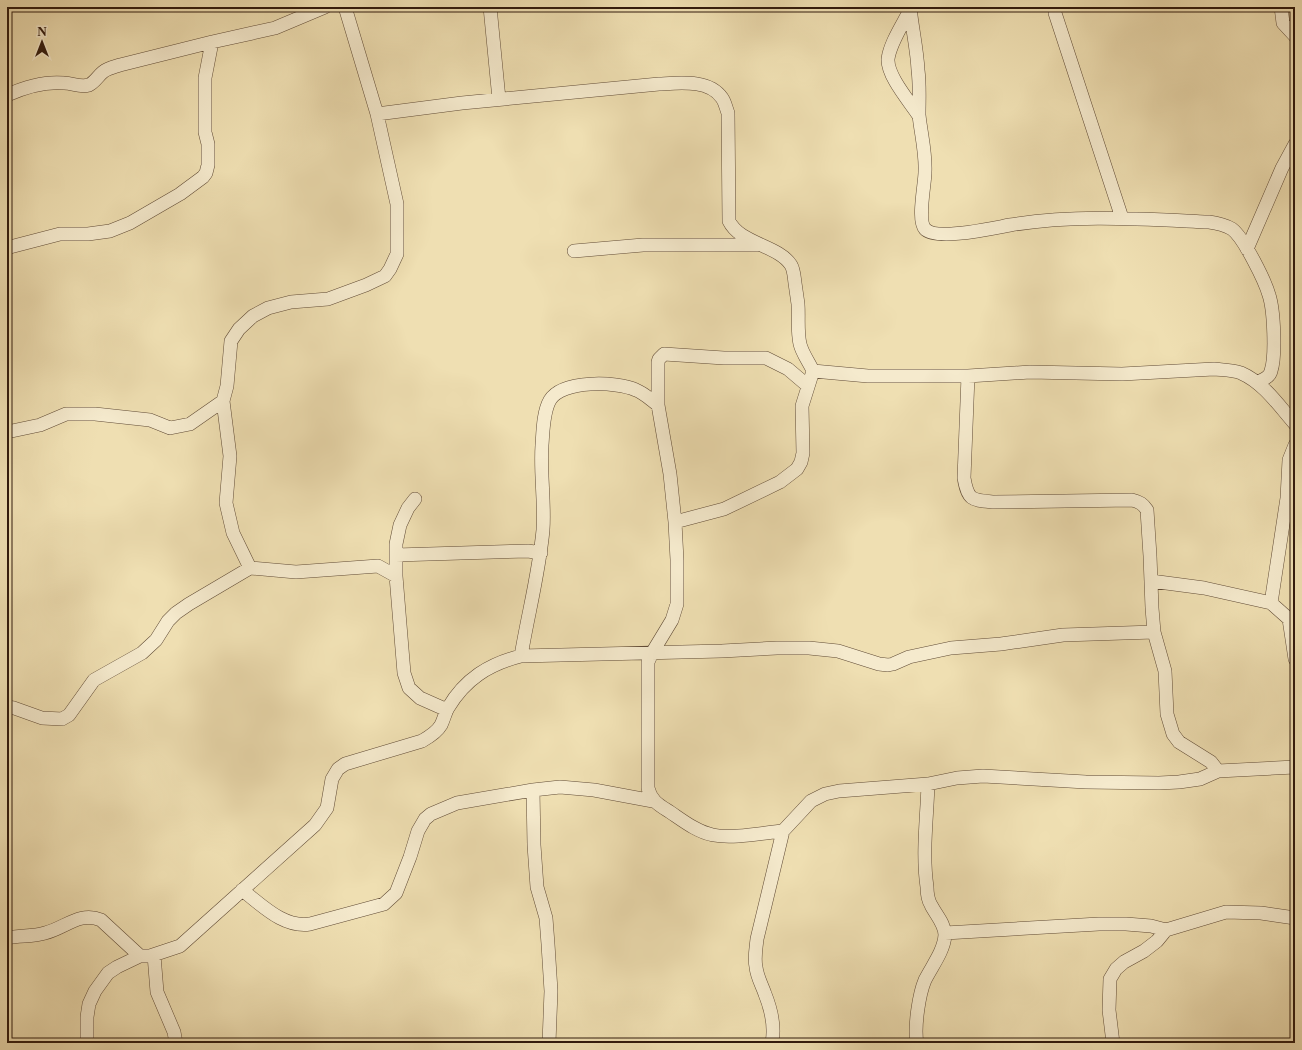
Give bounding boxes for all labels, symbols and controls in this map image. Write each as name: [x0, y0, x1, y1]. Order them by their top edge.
north arrow: [22, 22, 62, 62]
text: N: [37, 25, 47, 39]

